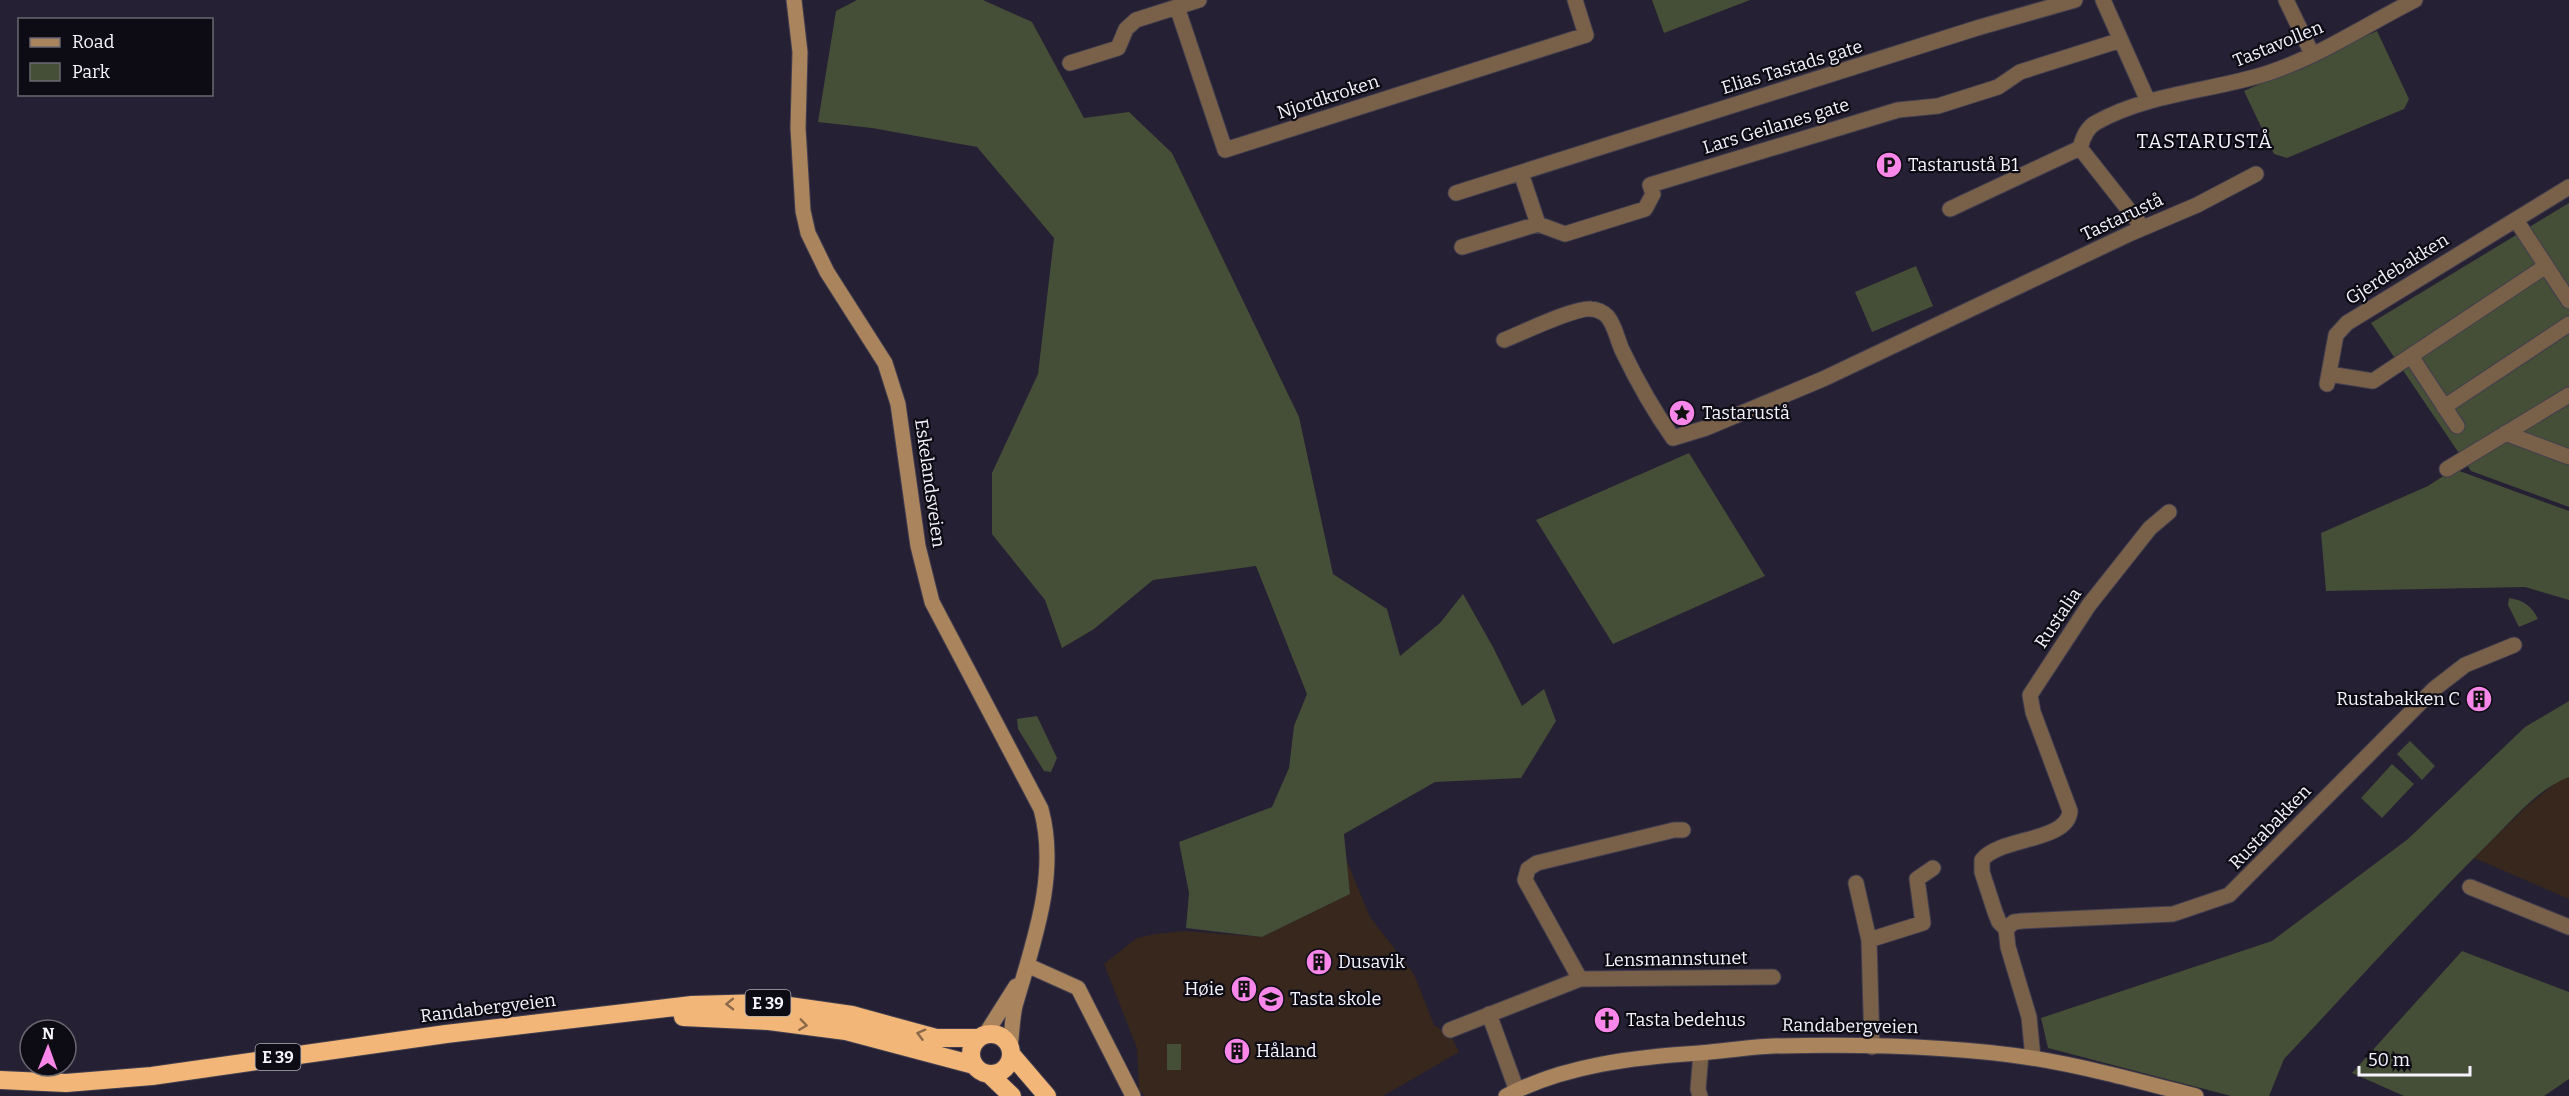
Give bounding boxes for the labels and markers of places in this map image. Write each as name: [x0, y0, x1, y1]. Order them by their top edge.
parking icon: Tastarustå B1: [1874, 150, 1904, 180]
place label: Tastarustå B1: [1908, 154, 2019, 176]
place icon: Tastarustå: [1667, 398, 1697, 428]
place label: Tastarustå: [1702, 402, 1790, 424]
building icon: Rustabakken C: [2464, 684, 2494, 714]
place label: Rustabakken C: [2336, 688, 2460, 710]
building icon: Dusavik: [1304, 947, 1334, 977]
place label: Dusavik: [1338, 951, 1406, 973]
building icon: Høie: [1229, 974, 1259, 1004]
place label: Høie: [1184, 978, 1224, 1000]
school or university icon: Tasta skole: [1256, 984, 1286, 1014]
place label: Tasta skole: [1290, 988, 1381, 1010]
church icon: Tasta bedehus: [1592, 1005, 1622, 1035]
place label: Tasta bedehus: [1626, 1009, 1746, 1031]
building icon: Håland: [1222, 1036, 1252, 1066]
place label: Håland: [1256, 1040, 1317, 1062]

